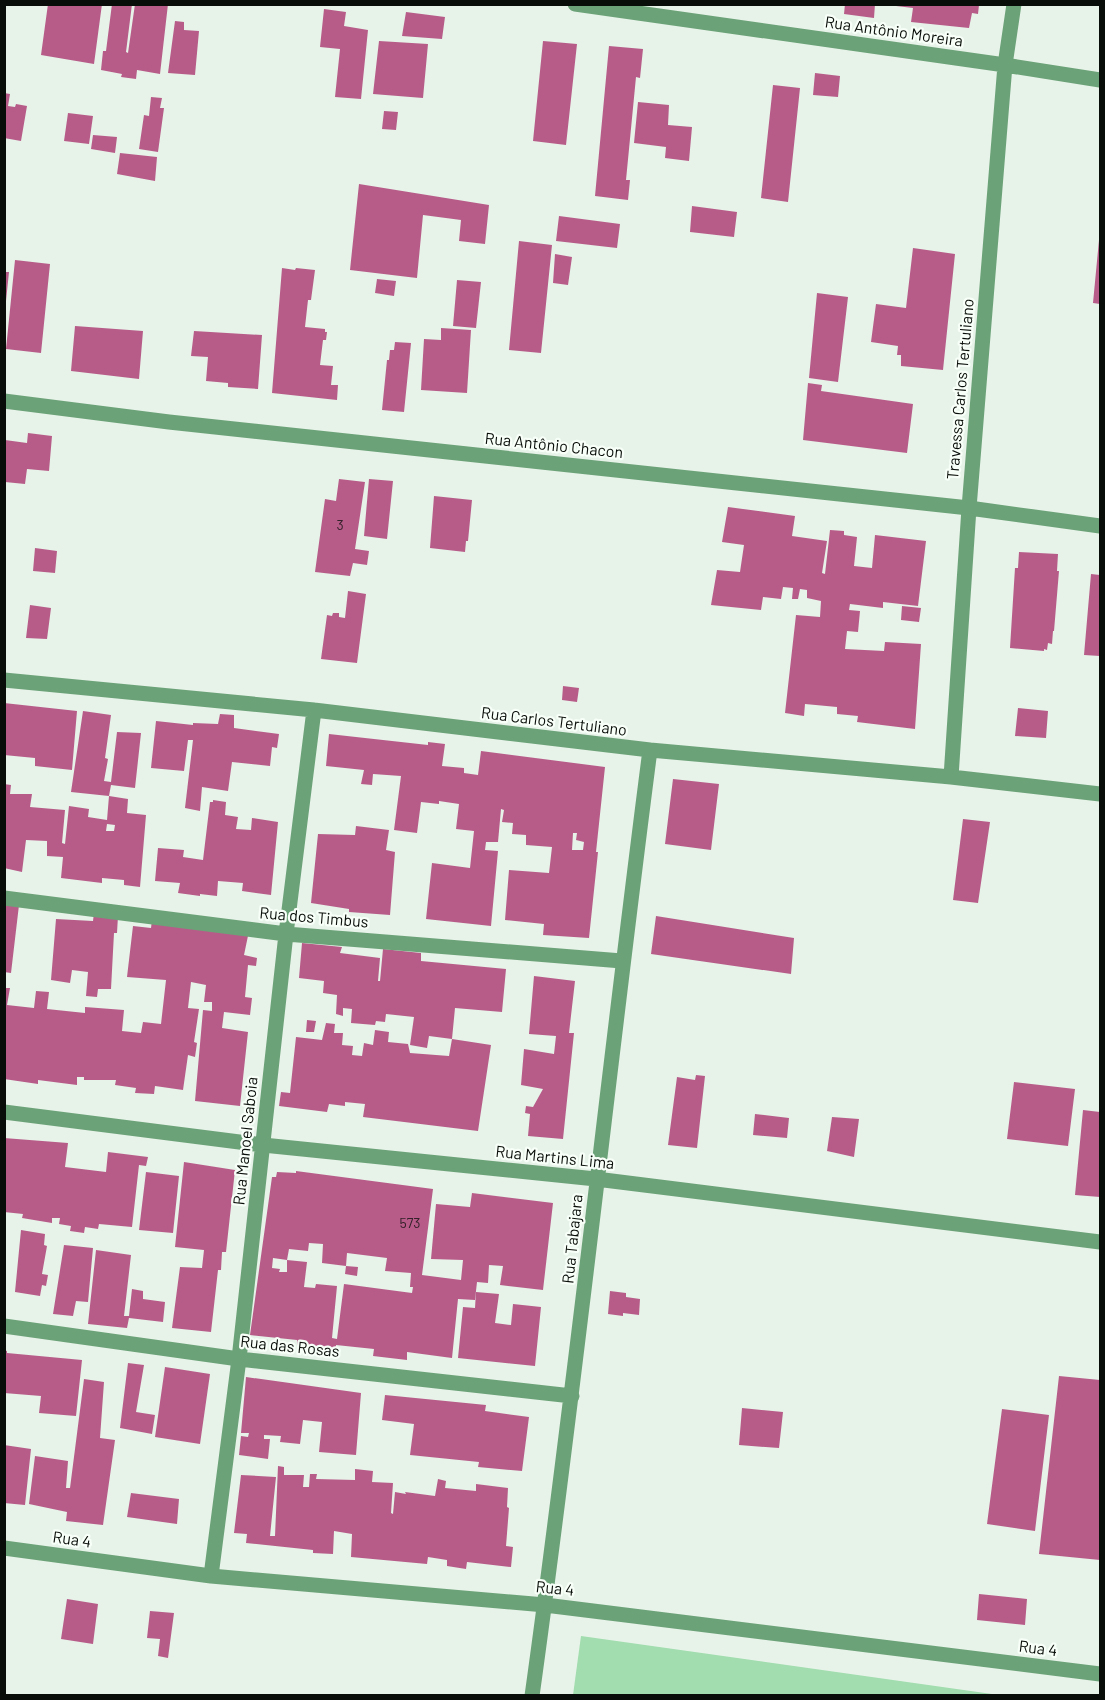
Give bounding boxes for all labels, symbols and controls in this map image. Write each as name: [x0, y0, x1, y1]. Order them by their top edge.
street label: Rua Antônio Moreira: [824, 11, 964, 50]
street label: Travessa Carlos Tertuliano: [942, 298, 977, 480]
street label: Rua Antônio Chacon: [484, 428, 624, 461]
house number: 3: [336, 516, 344, 533]
street label: Rua Carlos Tertuliano: [480, 702, 628, 739]
street label: Rua dos Timbus: [259, 902, 369, 931]
street label: Rua Manoel Saboia: [228, 1076, 261, 1206]
street label: Rua Martins Lima: [495, 1141, 615, 1172]
street label: Rua Tabajara: [557, 1193, 586, 1285]
house number: 573: [399, 1214, 421, 1231]
street label: Rua das Rosas: [240, 1331, 341, 1360]
street label: Rua 4: [52, 1526, 92, 1551]
street label: Rua 4: [535, 1576, 575, 1599]
street label: Rua 4: [1018, 1636, 1058, 1659]

